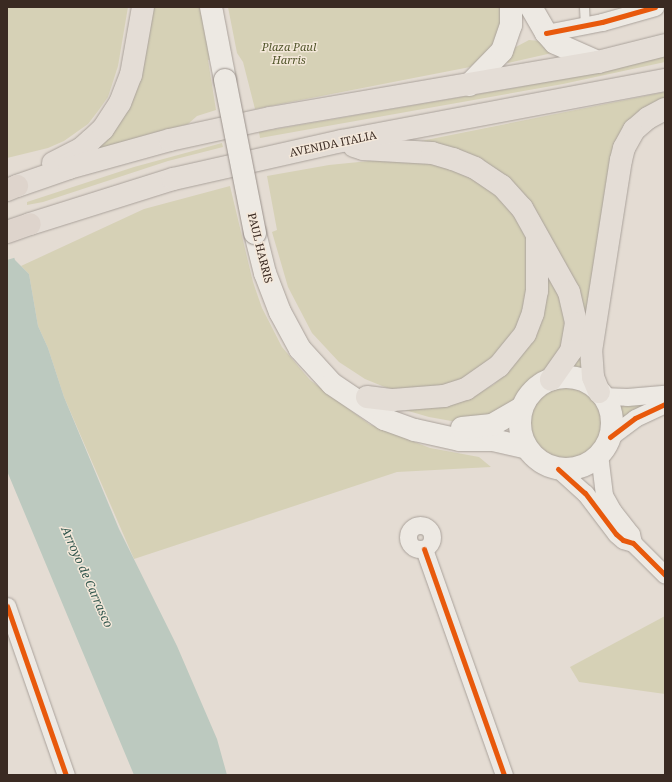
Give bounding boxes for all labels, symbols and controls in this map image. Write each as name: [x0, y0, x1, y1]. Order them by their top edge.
park label: Plaza Paul Harris: [262, 41, 316, 67]
street label: AVENIDA ITALIA: [288, 128, 378, 160]
street label: PAUL HARRIS: [245, 211, 275, 285]
water label: Arroyo de Carrasco: [58, 524, 116, 630]

